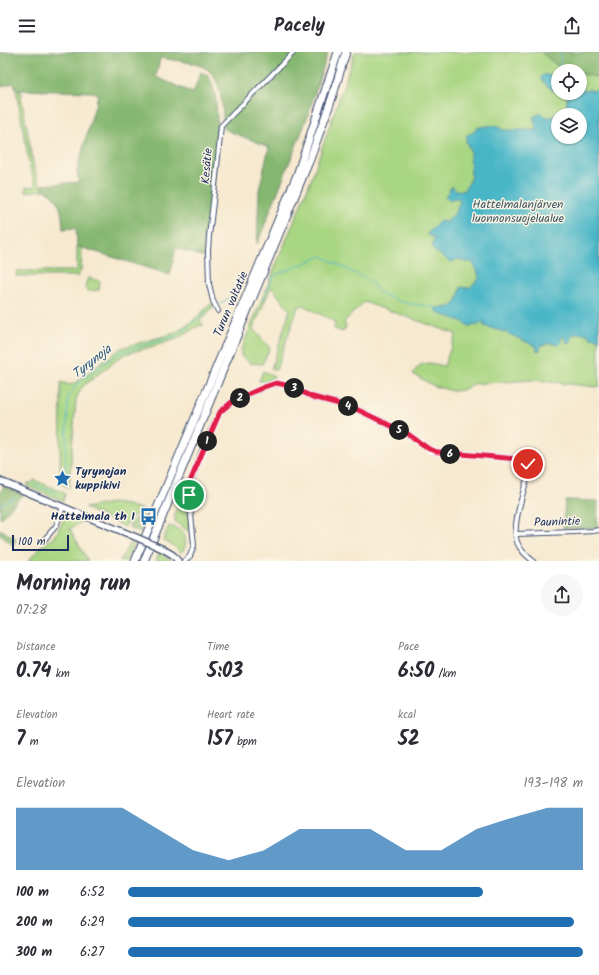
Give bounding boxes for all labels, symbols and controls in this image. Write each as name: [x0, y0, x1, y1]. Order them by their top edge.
text: Pacely: [274, 12, 325, 41]
icon: menu: [16, 15, 38, 37]
icon: share: [561, 15, 583, 37]
map controls: [551, 64, 587, 144]
button: locate: [551, 64, 587, 100]
button: layers: [551, 108, 587, 144]
street label: Kesätie: [196, 147, 218, 185]
park label: Hattelmalanjärven luonnonsuojelualue: [472, 195, 565, 228]
street label: Turun valtatie: [209, 268, 254, 340]
water label: Tyrynoja: [68, 339, 117, 384]
pin: 3: [284, 378, 304, 398]
text: 3: [291, 379, 297, 397]
pin: 2: [230, 388, 250, 408]
text: 2: [237, 389, 243, 407]
pin: 4: [338, 396, 358, 416]
text: 4: [345, 397, 351, 415]
pin: 5: [389, 420, 409, 440]
text: 5: [396, 421, 402, 439]
pin: 1: [197, 431, 217, 451]
text: 1: [205, 432, 209, 450]
pin: 6: [440, 444, 460, 464]
text: 6: [447, 445, 453, 463]
pin: [511, 447, 545, 481]
icon: check: [517, 453, 539, 475]
place label: Tyrynojan kuppikivi: [75, 462, 127, 495]
place icon: Tyrynojan kuppikivi: [52, 468, 72, 488]
pin: [172, 478, 206, 512]
icon: arrive: [178, 484, 200, 506]
bus stop icon: Hattelmala th I: [138, 506, 158, 526]
place label: Hattelmala th I: [51, 507, 135, 526]
street label: Paunintie: [533, 512, 581, 532]
scale bar: [12, 533, 69, 552]
text: 100 m: [18, 533, 46, 551]
text: Morning run: [16, 567, 131, 602]
button: share: [541, 574, 583, 616]
text: 07:28: [16, 600, 47, 621]
text: Distance: [16, 638, 56, 656]
text: Time: [207, 638, 229, 656]
text: Pace: [398, 638, 419, 656]
text: 0.74: [16, 656, 51, 688]
text: 5:03: [207, 656, 243, 688]
text: 6:50: [398, 656, 434, 688]
text: km: [51, 665, 70, 683]
text: /km: [434, 665, 456, 683]
text: Elevation: [16, 706, 58, 724]
text: Heart rate: [207, 706, 255, 724]
text: kcal: [398, 706, 416, 724]
text: 7: [16, 724, 25, 756]
text: 157: [207, 724, 233, 756]
text: 52: [398, 724, 420, 756]
text: m: [25, 733, 39, 751]
text: bpm: [233, 733, 257, 751]
text: Elevation: [16, 773, 65, 794]
text: 193–198 m: [523, 773, 583, 794]
text: 100 m: [16, 882, 49, 903]
text: 6:52: [80, 882, 105, 903]
text: 200 m: [16, 912, 53, 933]
text: 6:29: [80, 912, 104, 933]
text: 300 m: [16, 942, 52, 963]
text: 6:27: [80, 942, 104, 963]

